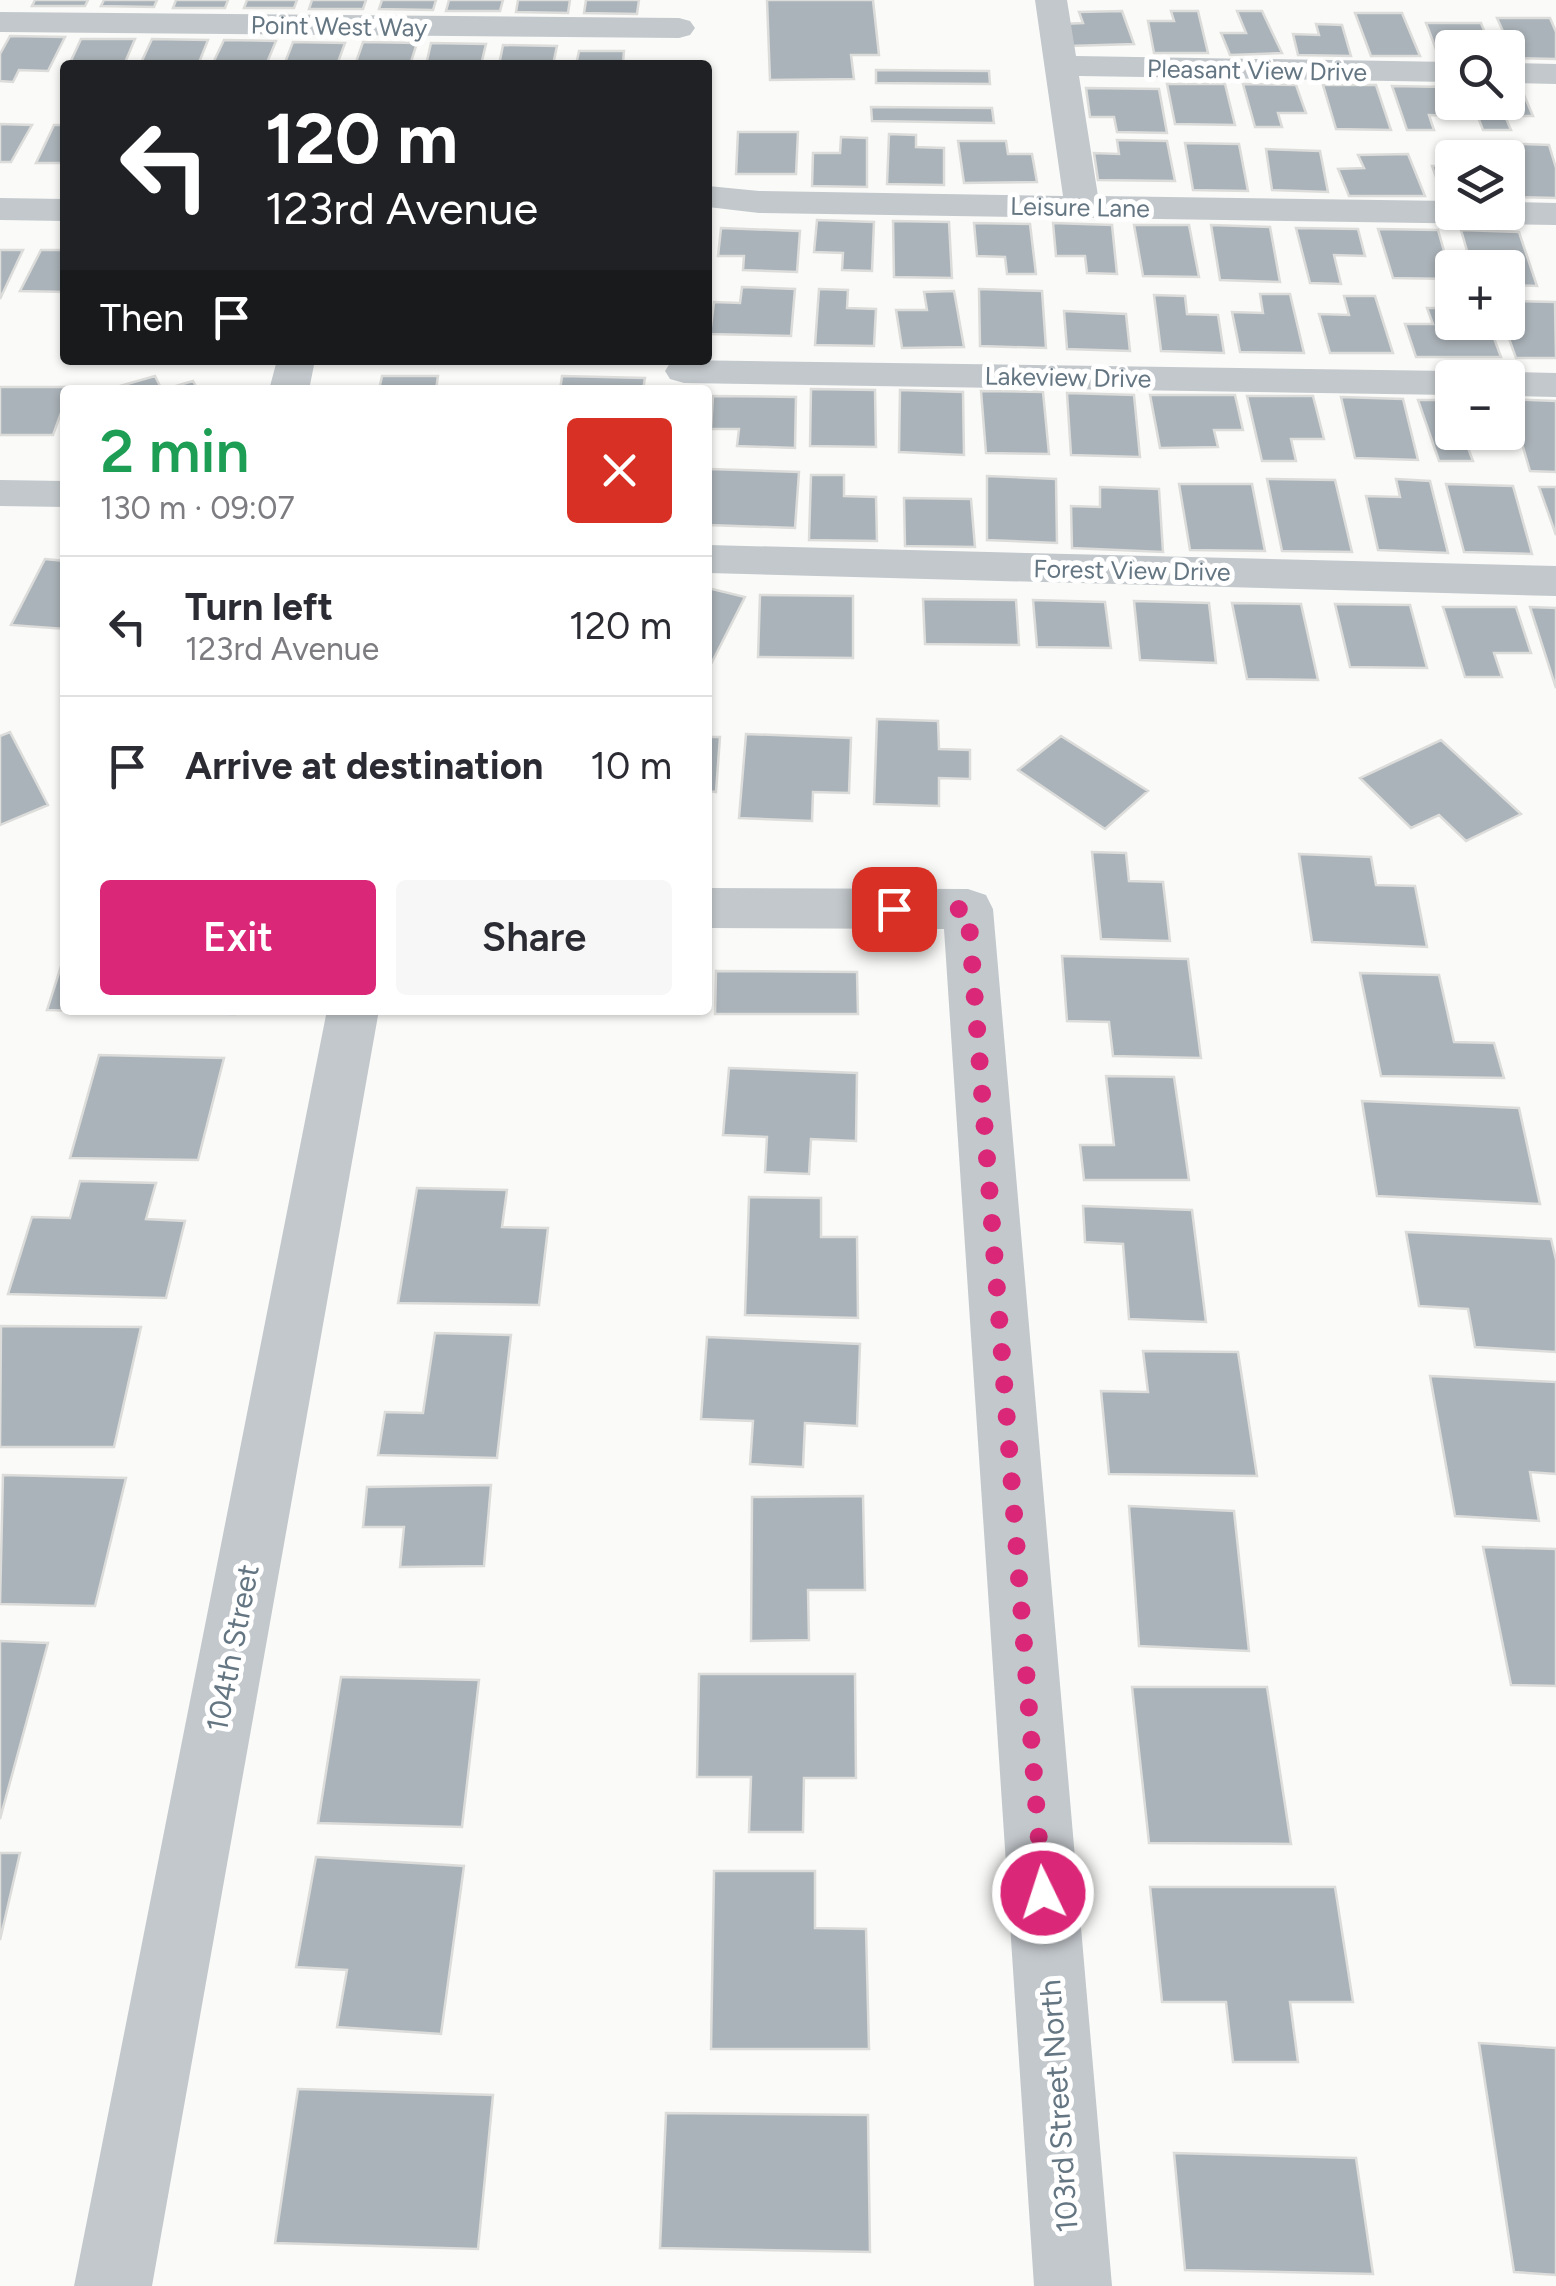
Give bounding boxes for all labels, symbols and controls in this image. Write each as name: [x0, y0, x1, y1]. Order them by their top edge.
street label: Point West Way: [250, 9, 428, 43]
map controls: [1435, 30, 1525, 450]
button: search: [1435, 30, 1525, 120]
street label: Pleasant View Drive: [1147, 53, 1367, 87]
text: 120 m: [265, 96, 458, 181]
icon: left: [100, 100, 230, 230]
button: layers: [1435, 140, 1525, 230]
text: 123rd Avenue: [265, 181, 538, 235]
street label: Leisure Lane: [1010, 191, 1150, 223]
button: +: [1435, 250, 1525, 340]
icon: arrive: [204, 290, 259, 345]
text: Then: [100, 295, 184, 341]
button: −: [1435, 360, 1525, 450]
street label: Lakeview Drive: [984, 361, 1152, 393]
text: 2 min: [100, 415, 249, 487]
button: close: [567, 418, 672, 523]
text: 130 m · 09:07: [100, 489, 295, 527]
street label: Forest View Drive: [1033, 553, 1231, 587]
text: Turn left: [185, 584, 333, 630]
icon: left: [100, 599, 155, 654]
text: 120 m: [569, 603, 672, 649]
text: 123rd Avenue: [185, 630, 379, 668]
icon: arrive: [100, 739, 155, 794]
text: Arrive at destination: [185, 743, 543, 789]
text: 10 m: [590, 743, 672, 789]
pin: [852, 867, 937, 952]
button: Exit: [100, 880, 376, 995]
button: Share: [396, 880, 672, 995]
icon: arrive: [867, 882, 922, 937]
street label: 104th Street: [198, 1561, 267, 1735]
position arrow: [991, 1841, 1095, 1945]
street label: 103rd Street North: [1031, 1978, 1086, 2234]

